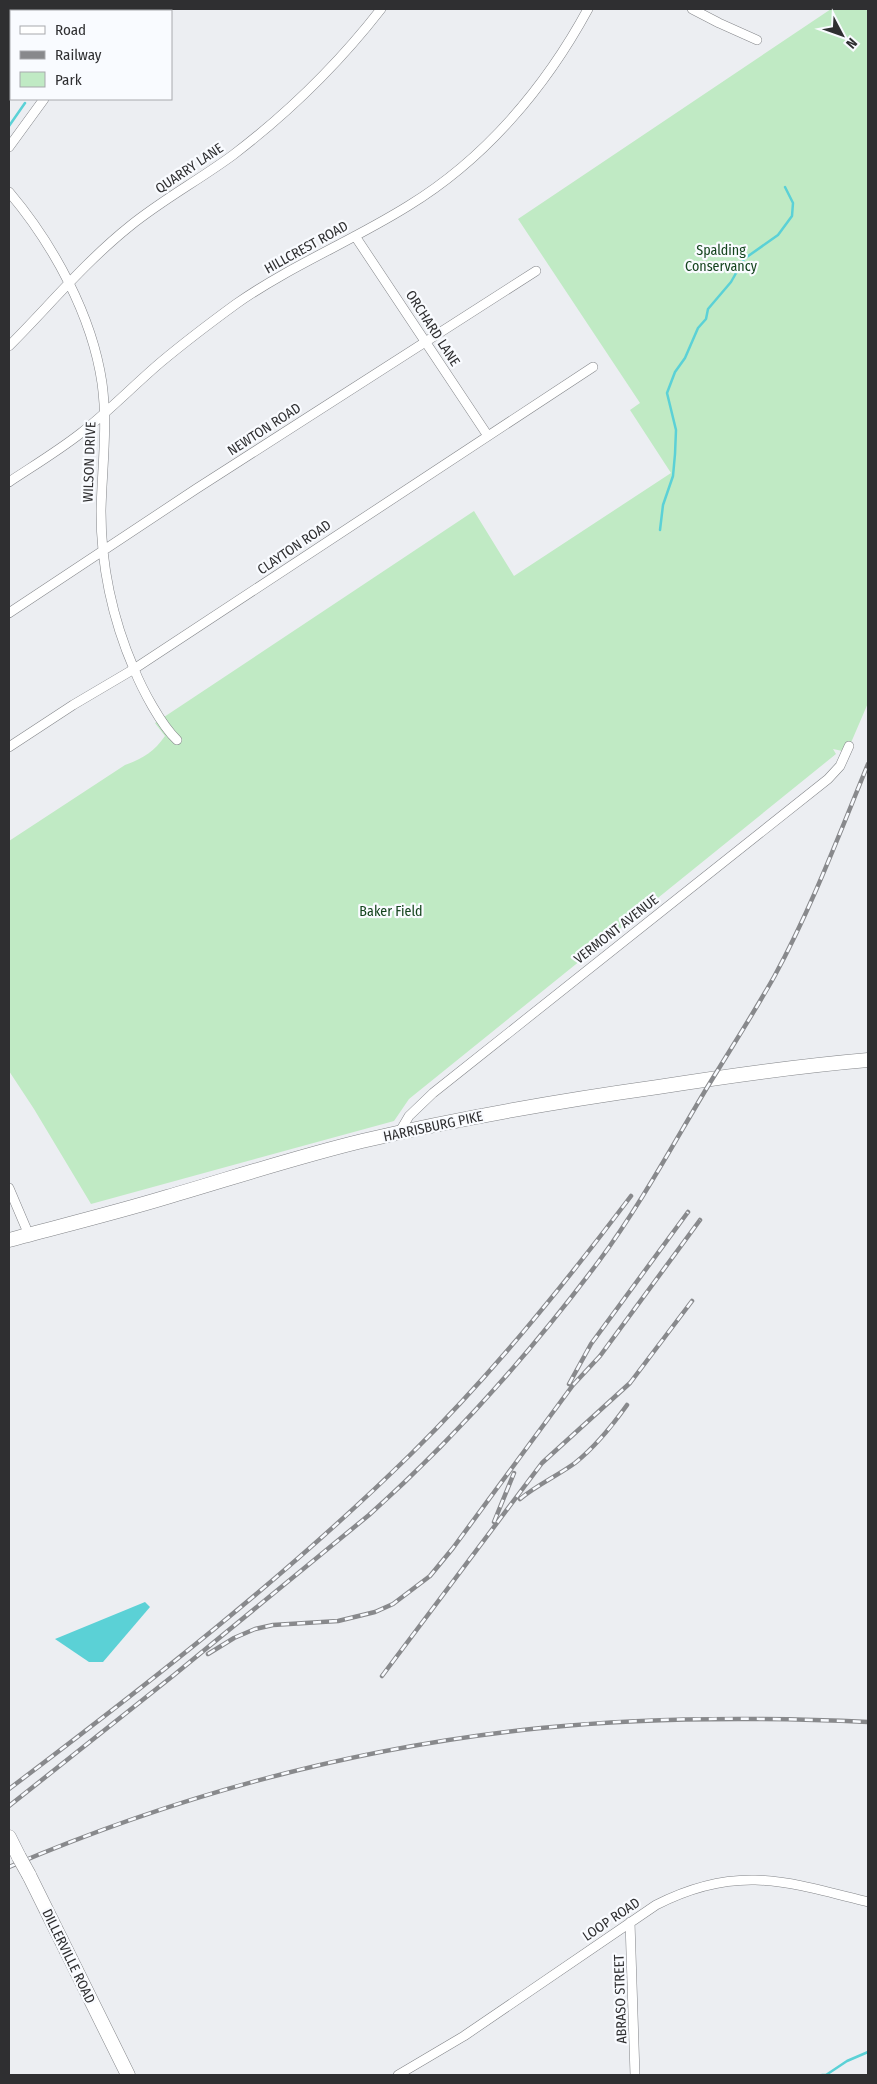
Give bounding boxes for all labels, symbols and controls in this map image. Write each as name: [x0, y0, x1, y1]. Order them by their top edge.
legend: [10, 10, 172, 100]
north arrow: [817, 10, 867, 60]
text: Road: [55, 21, 86, 39]
text: N: [842, 34, 861, 52]
text: Railway: [55, 46, 102, 64]
text: Park: [55, 71, 82, 89]
street label: QUARRY LANE: [152, 139, 227, 197]
street label: HILLCREST ROAD: [261, 217, 351, 277]
park label: Spalding Conservancy: [685, 242, 758, 275]
street label: ORCHARD LANE: [402, 287, 464, 370]
street label: NEWTON ROAD: [225, 399, 304, 459]
street label: WILSON DRIVE: [80, 421, 99, 503]
street label: CLAYTON ROAD: [254, 517, 334, 578]
street label: VERMONT AVENUE: [571, 891, 662, 968]
park label: Baker Field: [359, 903, 423, 920]
street label: HARRISBURG PIKE: [382, 1108, 485, 1145]
street label: LOOP ROAD: [579, 1894, 643, 1945]
street label: DILLERVILLE ROAD: [38, 1906, 99, 2006]
street label: ABRASO STREET: [610, 1953, 631, 2044]

